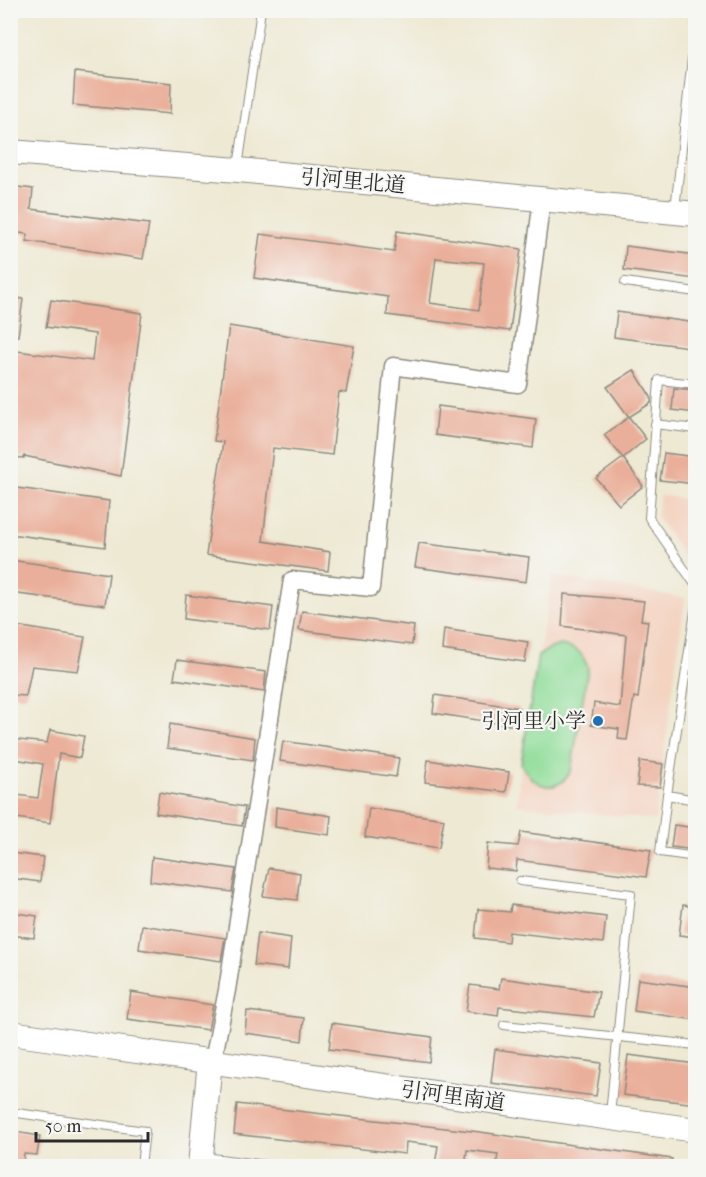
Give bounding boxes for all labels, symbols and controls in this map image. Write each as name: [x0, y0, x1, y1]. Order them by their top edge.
street label: 引河里北道: [300, 164, 406, 198]
place label: 引河里小学: [481, 709, 586, 733]
marker: 引河里小学: [591, 714, 605, 728]
street label: 引河里南道: [399, 1077, 507, 1115]
scale bar: [36, 1105, 148, 1143]
text: 50 m: [45, 1116, 82, 1137]

